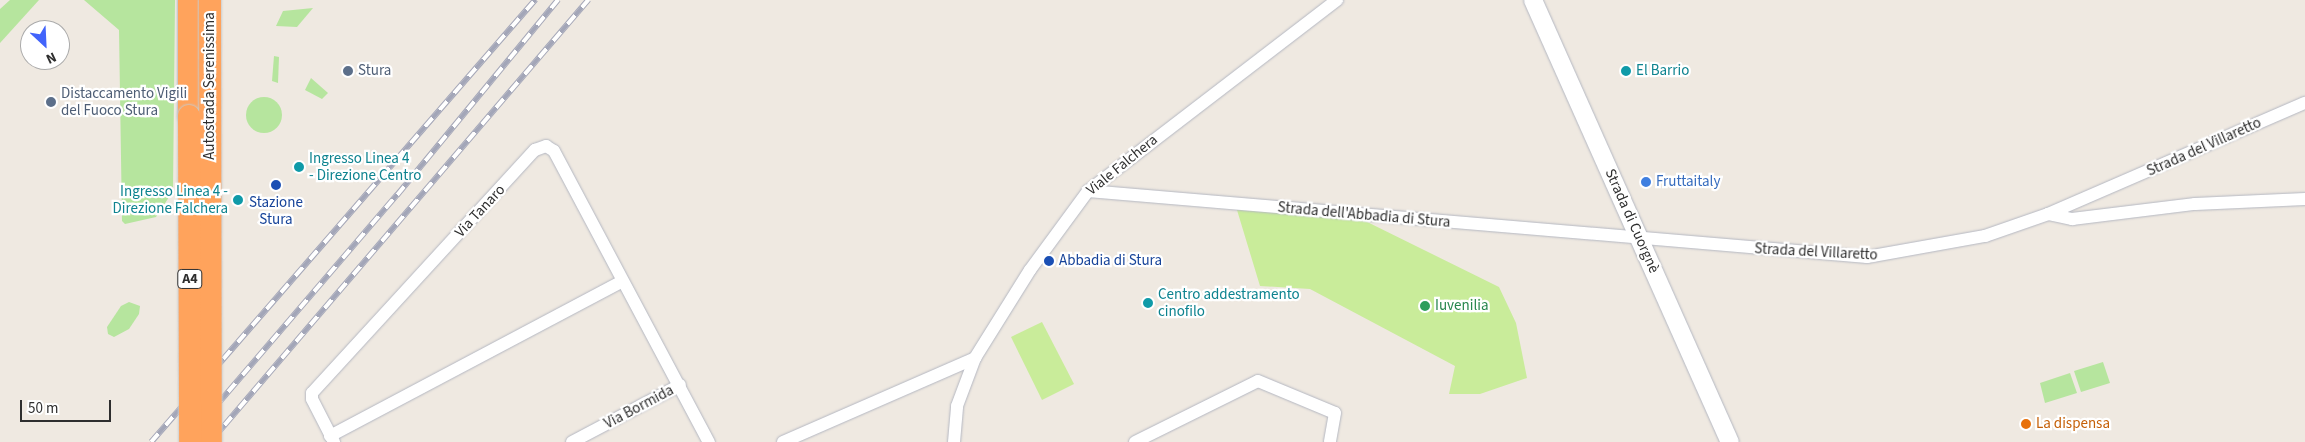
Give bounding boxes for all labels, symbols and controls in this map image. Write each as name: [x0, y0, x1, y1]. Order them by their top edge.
street label: Autostrada Serenissima: [201, 12, 219, 160]
north arrow: [20, 20, 70, 70]
text: N: [42, 47, 59, 69]
place label: Stura: [358, 62, 391, 80]
place label: El Barrio: [1636, 62, 1689, 80]
marker: Stura: [342, 65, 354, 77]
marker: El Barrio: [1620, 65, 1632, 77]
place label: Distaccamento Vigili del Fuoco Stura: [61, 84, 187, 119]
marker: Distaccamento Vigili del Fuoco Stura: [45, 96, 57, 108]
street label: Strada del Villaretto: [2144, 114, 2264, 180]
street label: Viale Falchera: [1083, 131, 1161, 199]
place label: Ingresso Linea 4 - Direzione Centro: [309, 149, 421, 184]
marker: Ingresso Linea 4 - Direzione Centro: [293, 161, 305, 173]
street label: Strada di Cuorgnè: [1601, 166, 1663, 276]
place label: Fruttaitaly: [1656, 173, 1720, 191]
marker: Fruttaitaly: [1640, 176, 1652, 188]
marker: Stazione Stura: [270, 179, 282, 191]
street label: Via Tanaro: [451, 181, 509, 241]
place label: Ingresso Linea 4 - Direzione Falchera: [113, 182, 228, 217]
place label: Stazione Stura: [249, 193, 303, 228]
marker: Ingresso Linea 4 - Direzione Falchera: [232, 194, 244, 206]
street label: Strada dell'Abbadia di Stura: [1277, 198, 1451, 232]
street label: Strada del Villaretto: [1754, 240, 1878, 264]
place label: Abbadia di Stura: [1059, 252, 1162, 270]
marker: Abbadia di Stura: [1043, 255, 1055, 267]
road number: A4: [176, 268, 204, 290]
place label: Centro addestramento cinofilo: [1158, 285, 1300, 320]
marker: Centro addestramento cinofilo: [1142, 297, 1154, 309]
place label: Iuvenilia: [1435, 297, 1488, 315]
marker: Iuvenilia: [1419, 300, 1431, 312]
street label: Via Bormida: [601, 381, 677, 433]
scale bar: [22, 390, 114, 422]
text: 50 m: [28, 398, 58, 419]
place label: La dispensa: [2036, 415, 2110, 433]
marker: La dispensa: [2020, 418, 2032, 430]

